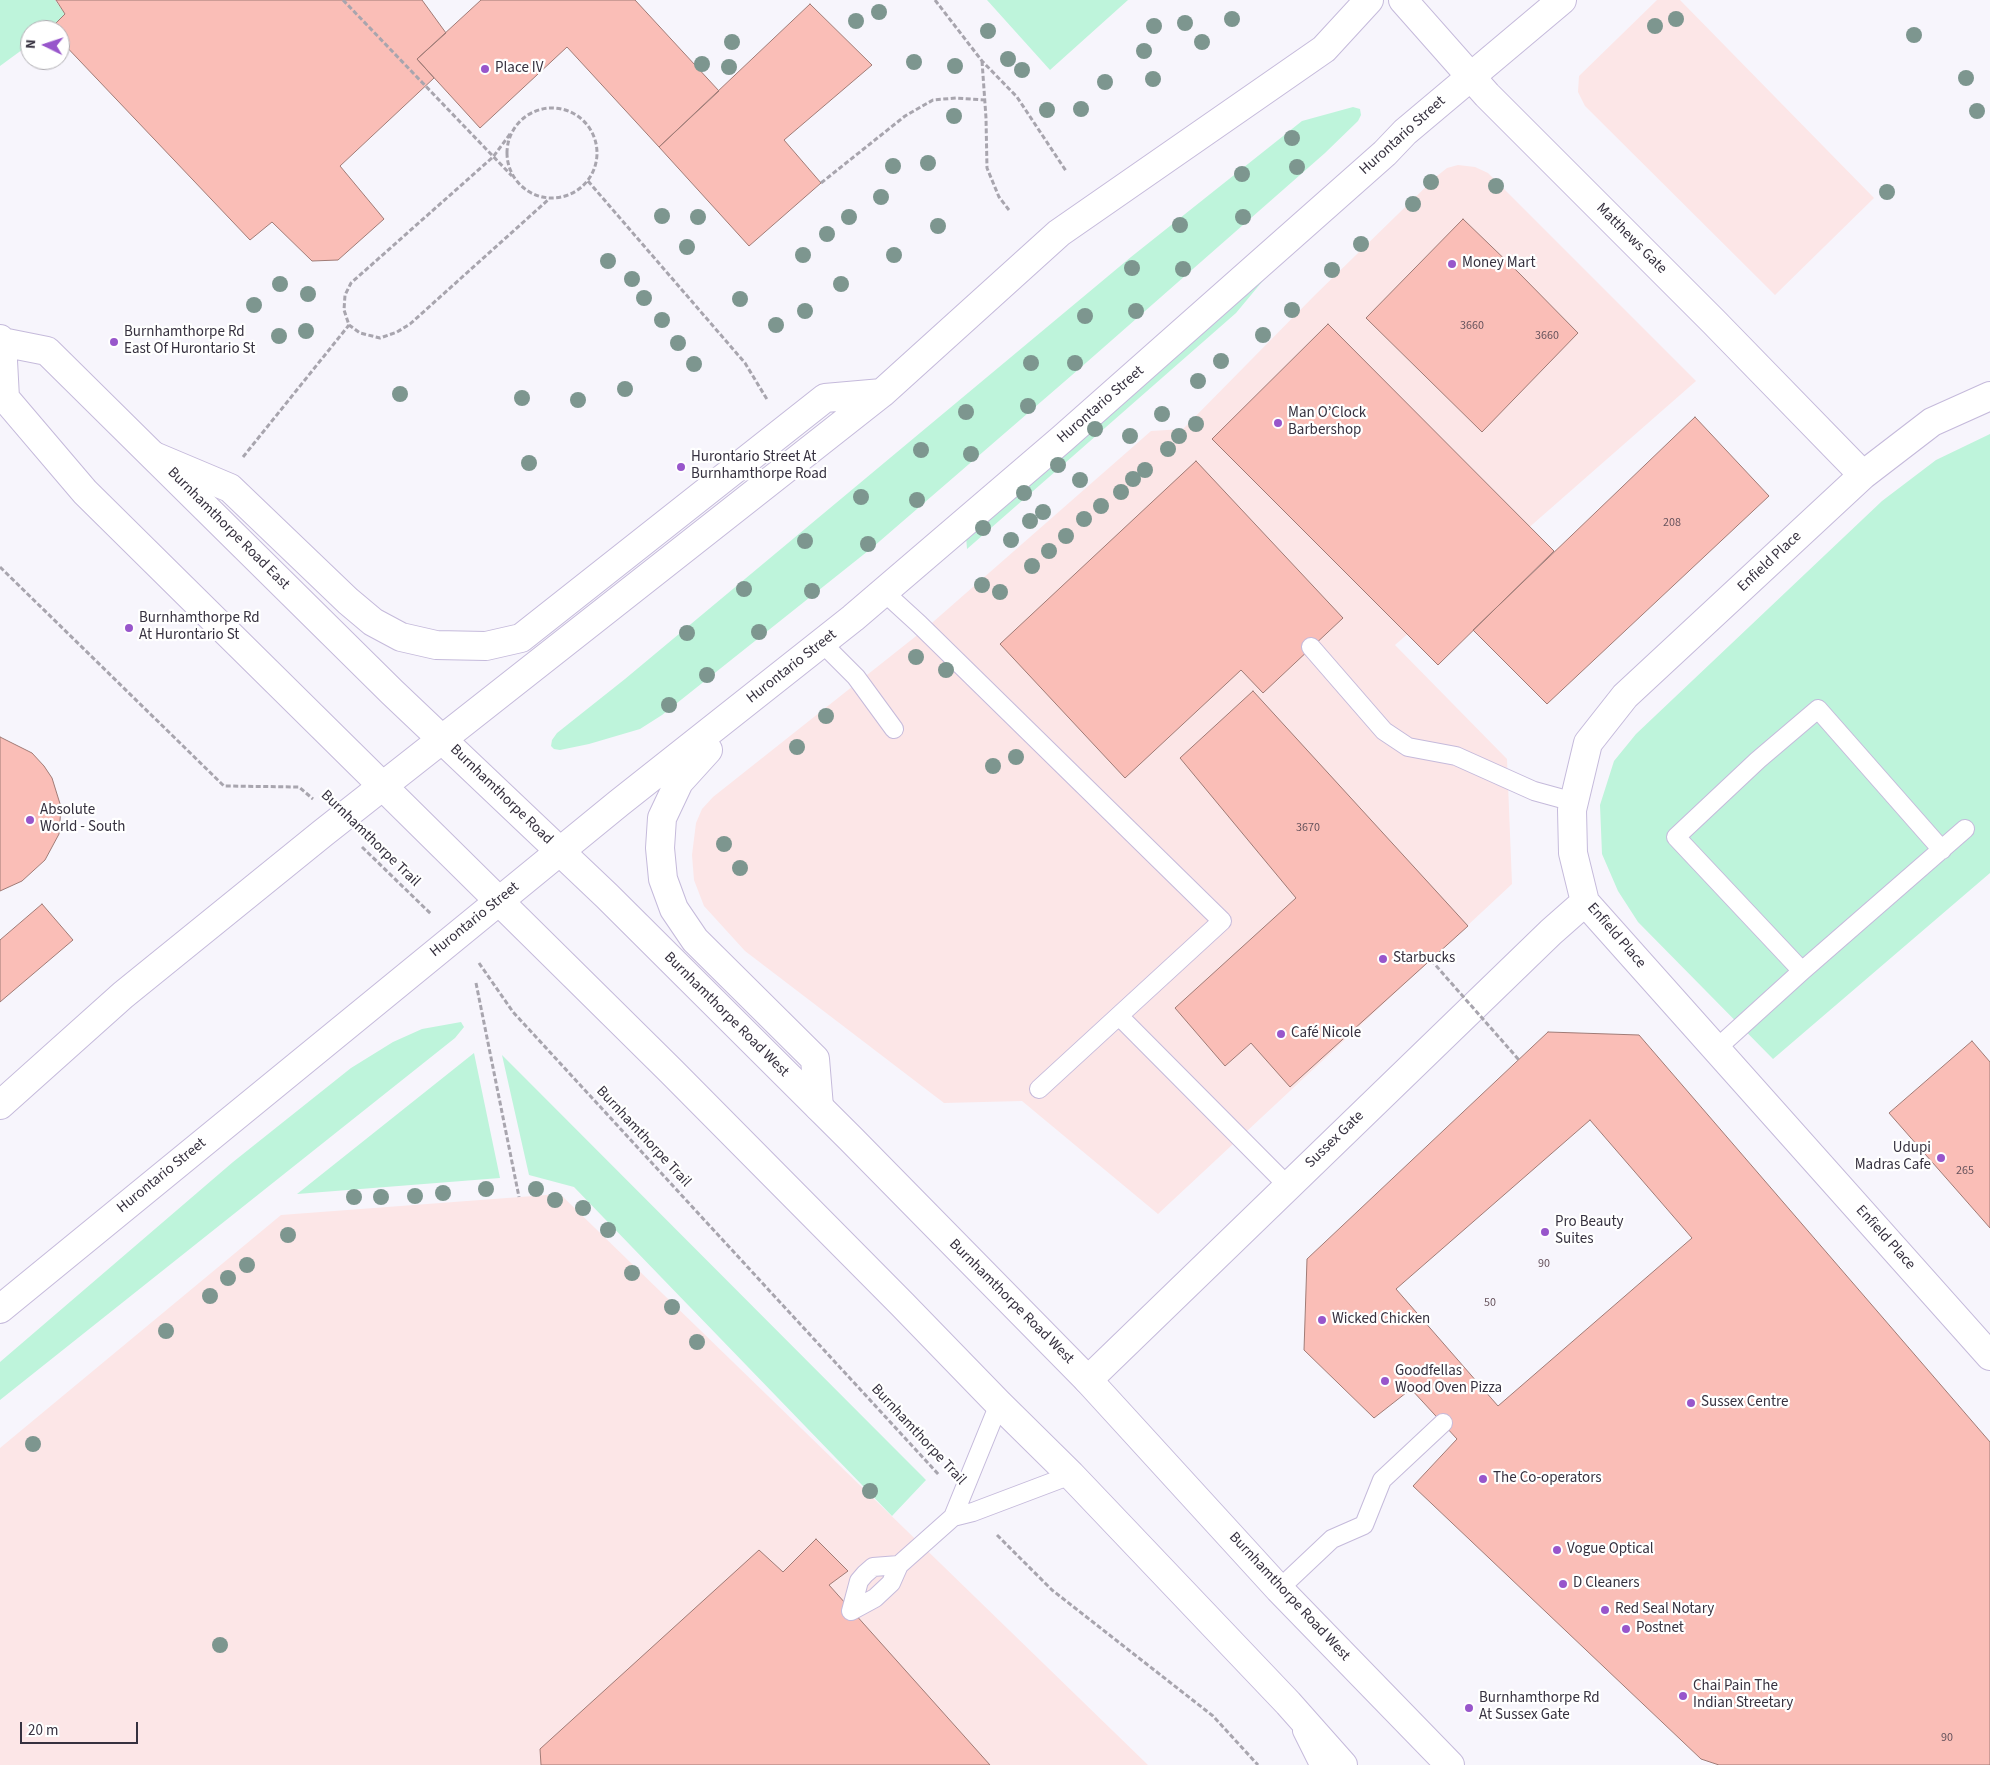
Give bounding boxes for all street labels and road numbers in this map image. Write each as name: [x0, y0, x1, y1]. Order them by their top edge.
street label: Hurontario Street: [1356, 93, 1450, 179]
street label: Matthews Gate: [1592, 200, 1670, 278]
street label: Hurontario Street: [1054, 362, 1148, 448]
street label: Burnhamthorpe Road East: [163, 464, 293, 594]
street label: Enfield Place: [1734, 528, 1806, 596]
street label: Hurontario Street: [743, 626, 841, 708]
street label: Burnhamthorpe Road: [446, 741, 556, 849]
street label: Burnhamthorpe Trail: [317, 787, 423, 891]
street label: Hurontario Street: [427, 879, 523, 961]
street label: Enfield Place: [1583, 900, 1649, 972]
street label: Burnhamthorpe Road West: [660, 949, 792, 1081]
street label: Burnhamthorpe Trail: [592, 1083, 694, 1191]
street label: Sussex Gate: [1302, 1108, 1368, 1172]
street label: Hurontario Street: [114, 1135, 210, 1217]
street label: Enfield Place: [1851, 1202, 1919, 1274]
street label: Burnhamthorpe Road West: [945, 1236, 1077, 1368]
street label: Burnhamthorpe Trail: [867, 1381, 969, 1489]
street label: Burnhamthorpe Road West: [1225, 1529, 1353, 1665]

